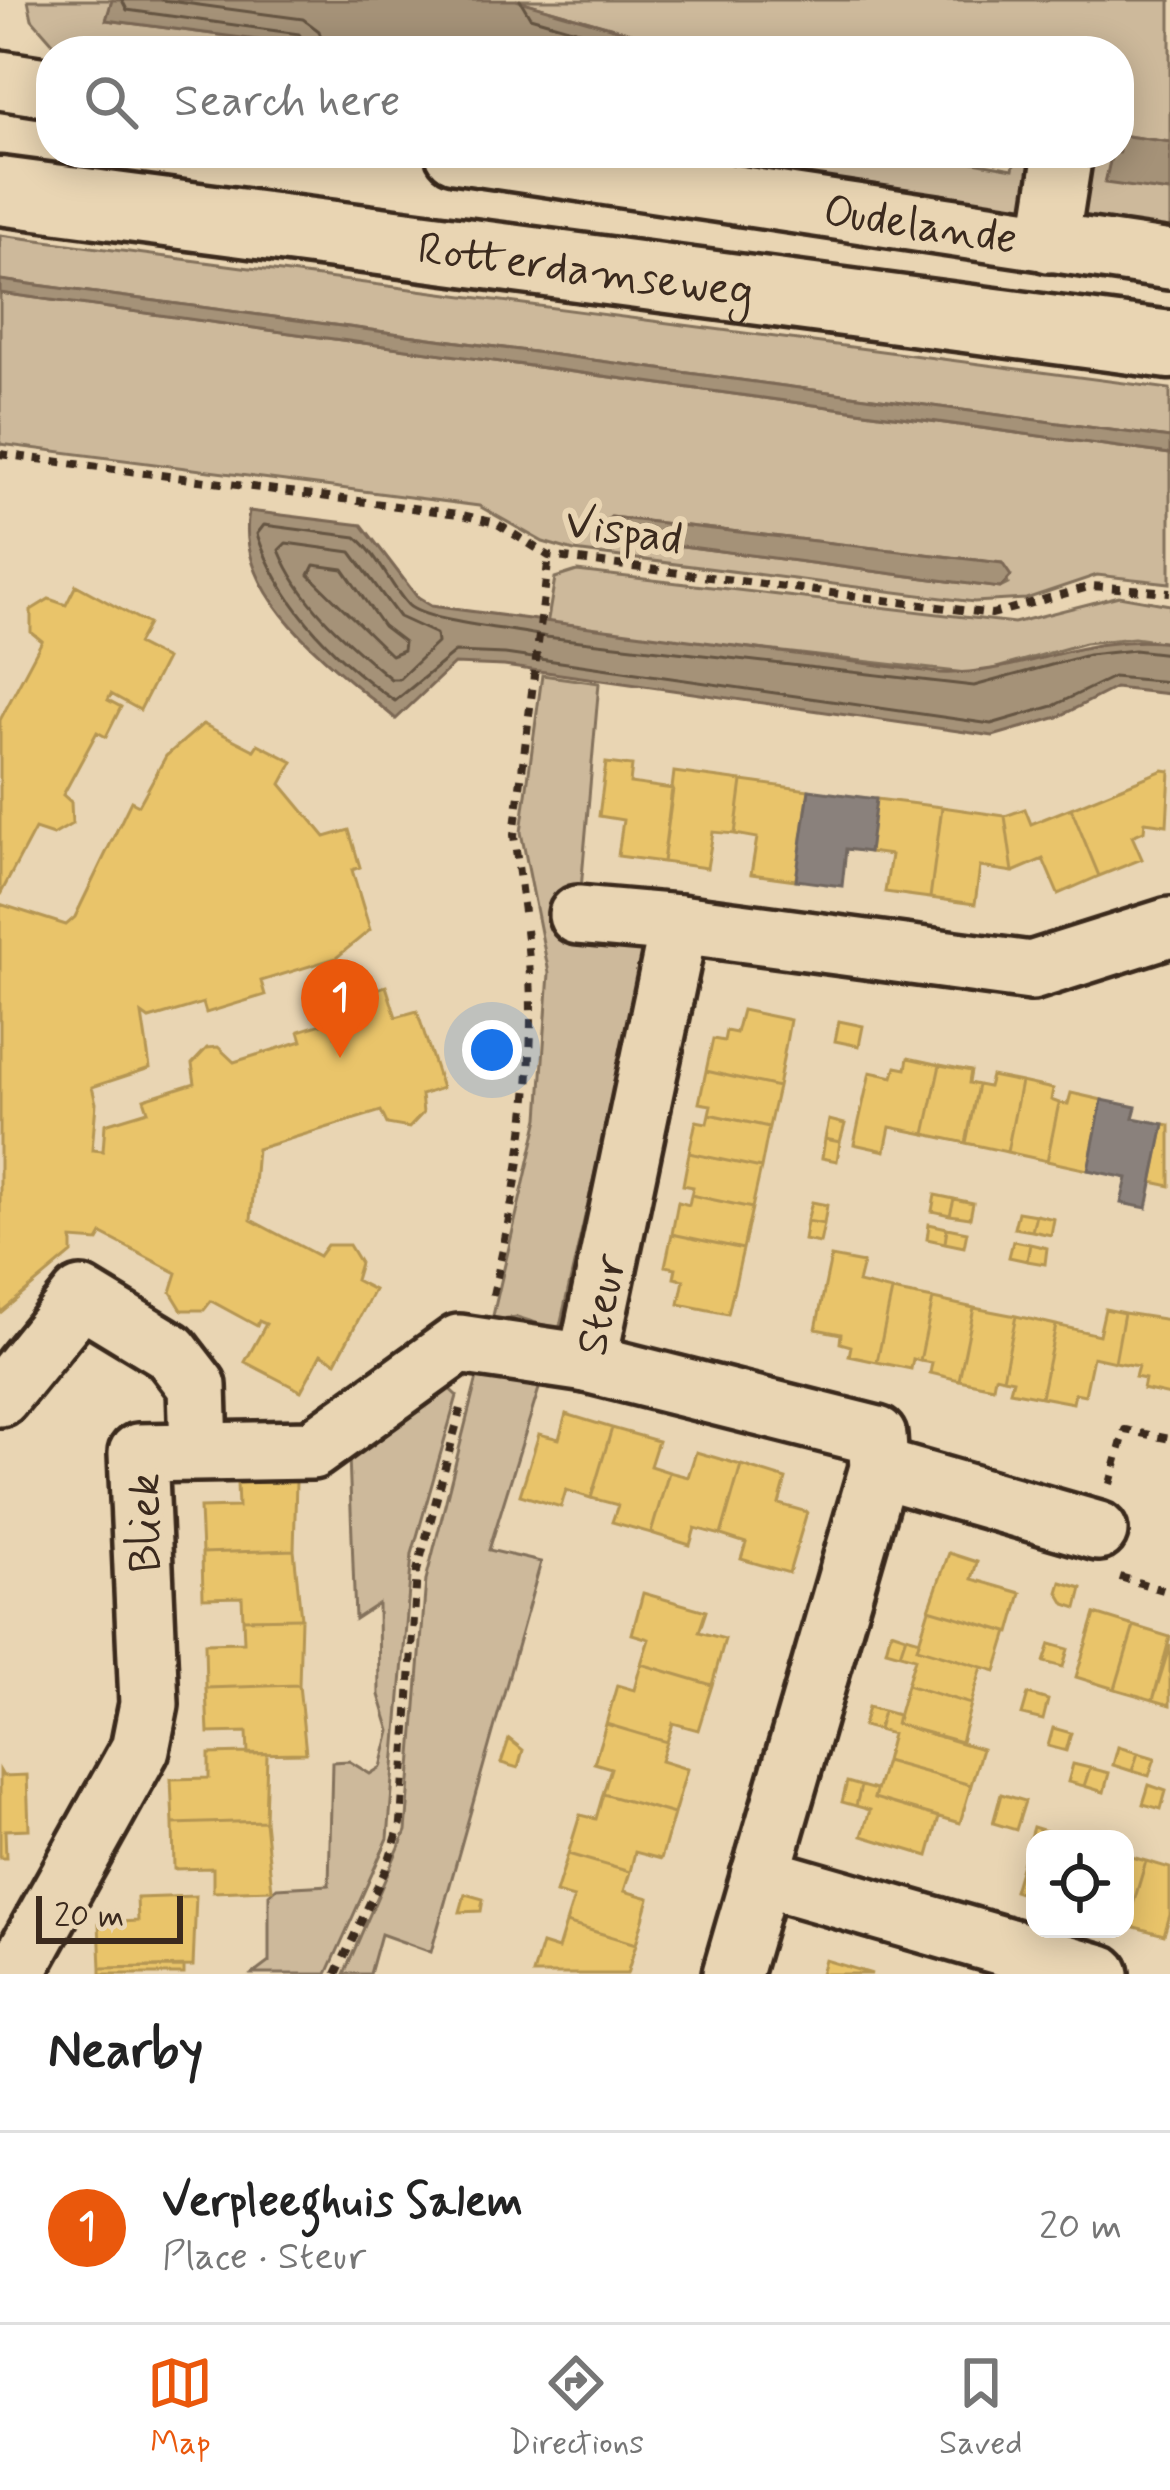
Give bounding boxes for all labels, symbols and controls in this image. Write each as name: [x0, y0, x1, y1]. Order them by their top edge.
search box: [36, 36, 1134, 168]
icon: search: [78, 69, 144, 135]
text: Search here: [174, 73, 401, 132]
street label: Oudelande: [819, 183, 1021, 270]
street label: Rotterdamseweg: [414, 220, 757, 327]
street label: Vispad: [561, 494, 686, 571]
pin: 1: [301, 959, 379, 1058]
your location: [462, 1020, 522, 1080]
street label: Steur: [563, 1248, 642, 1361]
street label: Bliek: [116, 1473, 177, 1573]
map controls: [1026, 1830, 1134, 1938]
button: locate: [1026, 1830, 1134, 1938]
scale bar: [36, 1890, 183, 1943]
text: 20 m: [54, 1895, 124, 1939]
text: Nearby: [48, 2019, 203, 2085]
text: Verpleeghuis Salem: [162, 2173, 523, 2232]
text: 1: [78, 2202, 96, 2253]
text: 20 m: [1039, 2202, 1122, 2253]
text: Place · Steur: [162, 2232, 366, 2283]
tab: Map: [147, 2350, 213, 2466]
tab: Directions: [508, 2350, 644, 2466]
tab: Saved: [939, 2350, 1023, 2466]

